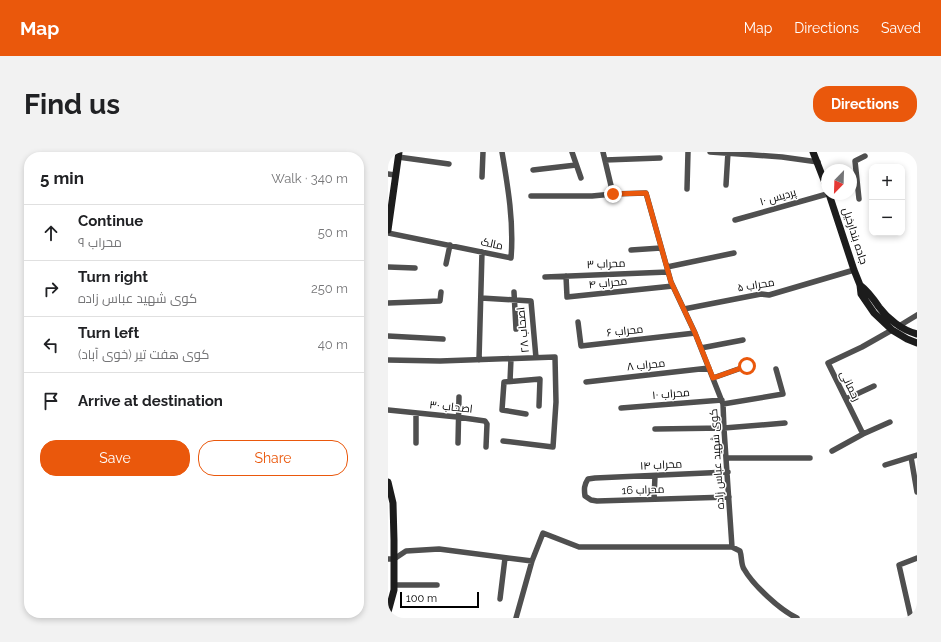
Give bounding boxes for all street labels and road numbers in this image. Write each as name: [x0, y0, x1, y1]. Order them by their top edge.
street label: پردیس ۱۰: [758, 186, 798, 208]
street label: جاده بندارخیل: [840, 206, 870, 266]
street label: مالک: [480, 235, 504, 253]
street label: محراب ۳: [586, 257, 626, 271]
street label: محراب ۴: [588, 275, 628, 291]
street label: محراب ۵: [736, 276, 776, 294]
street label: اصحاب ۲۸: [514, 306, 532, 354]
street label: محراب ۶: [606, 323, 644, 339]
street label: محراب ۸: [626, 357, 666, 373]
street label: رحمانی: [837, 369, 863, 403]
street label: محراب ۱۰: [652, 386, 690, 402]
street label: اصحاب ۳۰: [429, 398, 473, 416]
street label: کوی شهید عباس زاده: [707, 408, 727, 510]
street label: محراب ۱۴: [640, 457, 682, 473]
street label: محراب 16: [621, 483, 665, 497]

